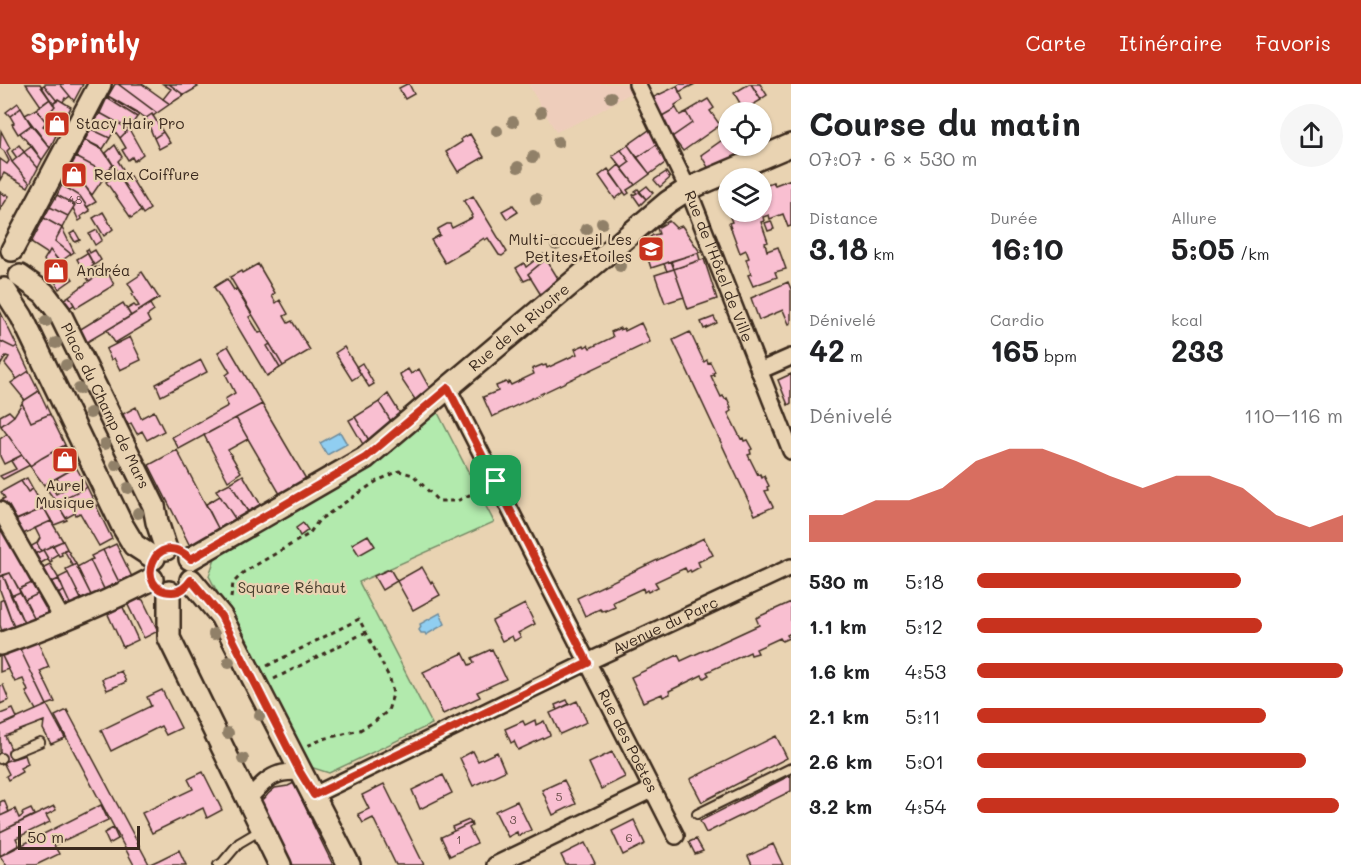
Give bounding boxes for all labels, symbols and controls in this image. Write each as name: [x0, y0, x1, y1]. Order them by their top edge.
text: Sprintly: [30, 24, 140, 60]
text: Carte: [1025, 29, 1086, 56]
text: Itinéraire: [1119, 29, 1222, 56]
text: Favoris: [1255, 29, 1331, 56]
text: Course du matin: [809, 101, 1081, 144]
map controls: [718, 102, 772, 222]
button: locate: [718, 102, 772, 156]
button: share: [1280, 104, 1343, 167]
shop icon: Stacy Hair Pro: [42, 109, 72, 139]
place label: Stacy Hair Pro: [76, 113, 184, 133]
text: 07:07 · 6 × 530 m: [809, 145, 977, 171]
shop icon: Relax Coiffure: [59, 160, 89, 190]
place label: Relax Coiffure: [94, 164, 199, 184]
button: layers: [718, 168, 772, 222]
street label: Rue de l'Hôtel de Ville: [681, 187, 758, 345]
house number: 48: [68, 191, 82, 207]
text: Distance: [809, 207, 878, 228]
text: Durée: [990, 207, 1038, 228]
text: Allure: [1171, 207, 1217, 228]
text: 3.18: [809, 228, 868, 268]
text: 16:10: [990, 228, 1064, 268]
text: 5:05: [1171, 228, 1235, 268]
place label: Multi-accueil Les Petites Etoiles: [508, 229, 632, 266]
school or university icon: Multi-accueil Les Petites Etoiles: [636, 234, 666, 264]
text: km: [868, 243, 895, 264]
text: /km: [1235, 243, 1270, 264]
shop icon: Andréa: [41, 256, 71, 286]
place label: Andréa: [76, 260, 130, 280]
street label: Rue de la Rivoire: [464, 279, 573, 375]
text: Dénivelé: [809, 309, 876, 330]
text: Cardio: [990, 309, 1044, 330]
text: kcal: [1171, 309, 1203, 330]
street label: Place du Champ de Mars: [57, 319, 155, 492]
text: 42: [809, 330, 845, 370]
text: 165: [990, 330, 1039, 370]
text: 233: [1171, 330, 1224, 370]
text: m: [845, 345, 863, 366]
text: bpm: [1039, 345, 1077, 366]
text: Dénivelé: [809, 402, 893, 428]
text: 110–116 m: [1244, 402, 1343, 428]
shop icon: Aurel Musique: [50, 445, 80, 475]
pin: [470, 455, 521, 506]
icon: arrive: [479, 464, 512, 497]
place label: Aurel Musique: [35, 475, 95, 512]
text: 530 m: [809, 568, 869, 594]
text: 5:18: [905, 568, 944, 594]
park label: Square Réhaut: [238, 577, 346, 597]
street label: Avenue du Parc: [609, 591, 721, 658]
text: 1.1 km: [809, 613, 867, 639]
text: 5:12: [905, 613, 943, 639]
text: 1.6 km: [809, 658, 870, 684]
text: 4:53: [905, 658, 946, 684]
street label: Rue des Poètes: [594, 685, 663, 796]
text: 2.1 km: [809, 703, 869, 729]
text: 5:11: [905, 703, 941, 729]
text: 2.6 km: [809, 748, 872, 774]
text: 5:01: [905, 748, 944, 774]
house number: 5: [556, 788, 563, 804]
text: 3.2 km: [809, 793, 872, 819]
text: 4:54: [905, 793, 946, 819]
house number: 3: [509, 811, 517, 827]
scale bar: [18, 823, 140, 850]
text: 50 m: [27, 826, 64, 847]
house number: 6: [625, 829, 633, 845]
house number: 1: [456, 831, 462, 847]

